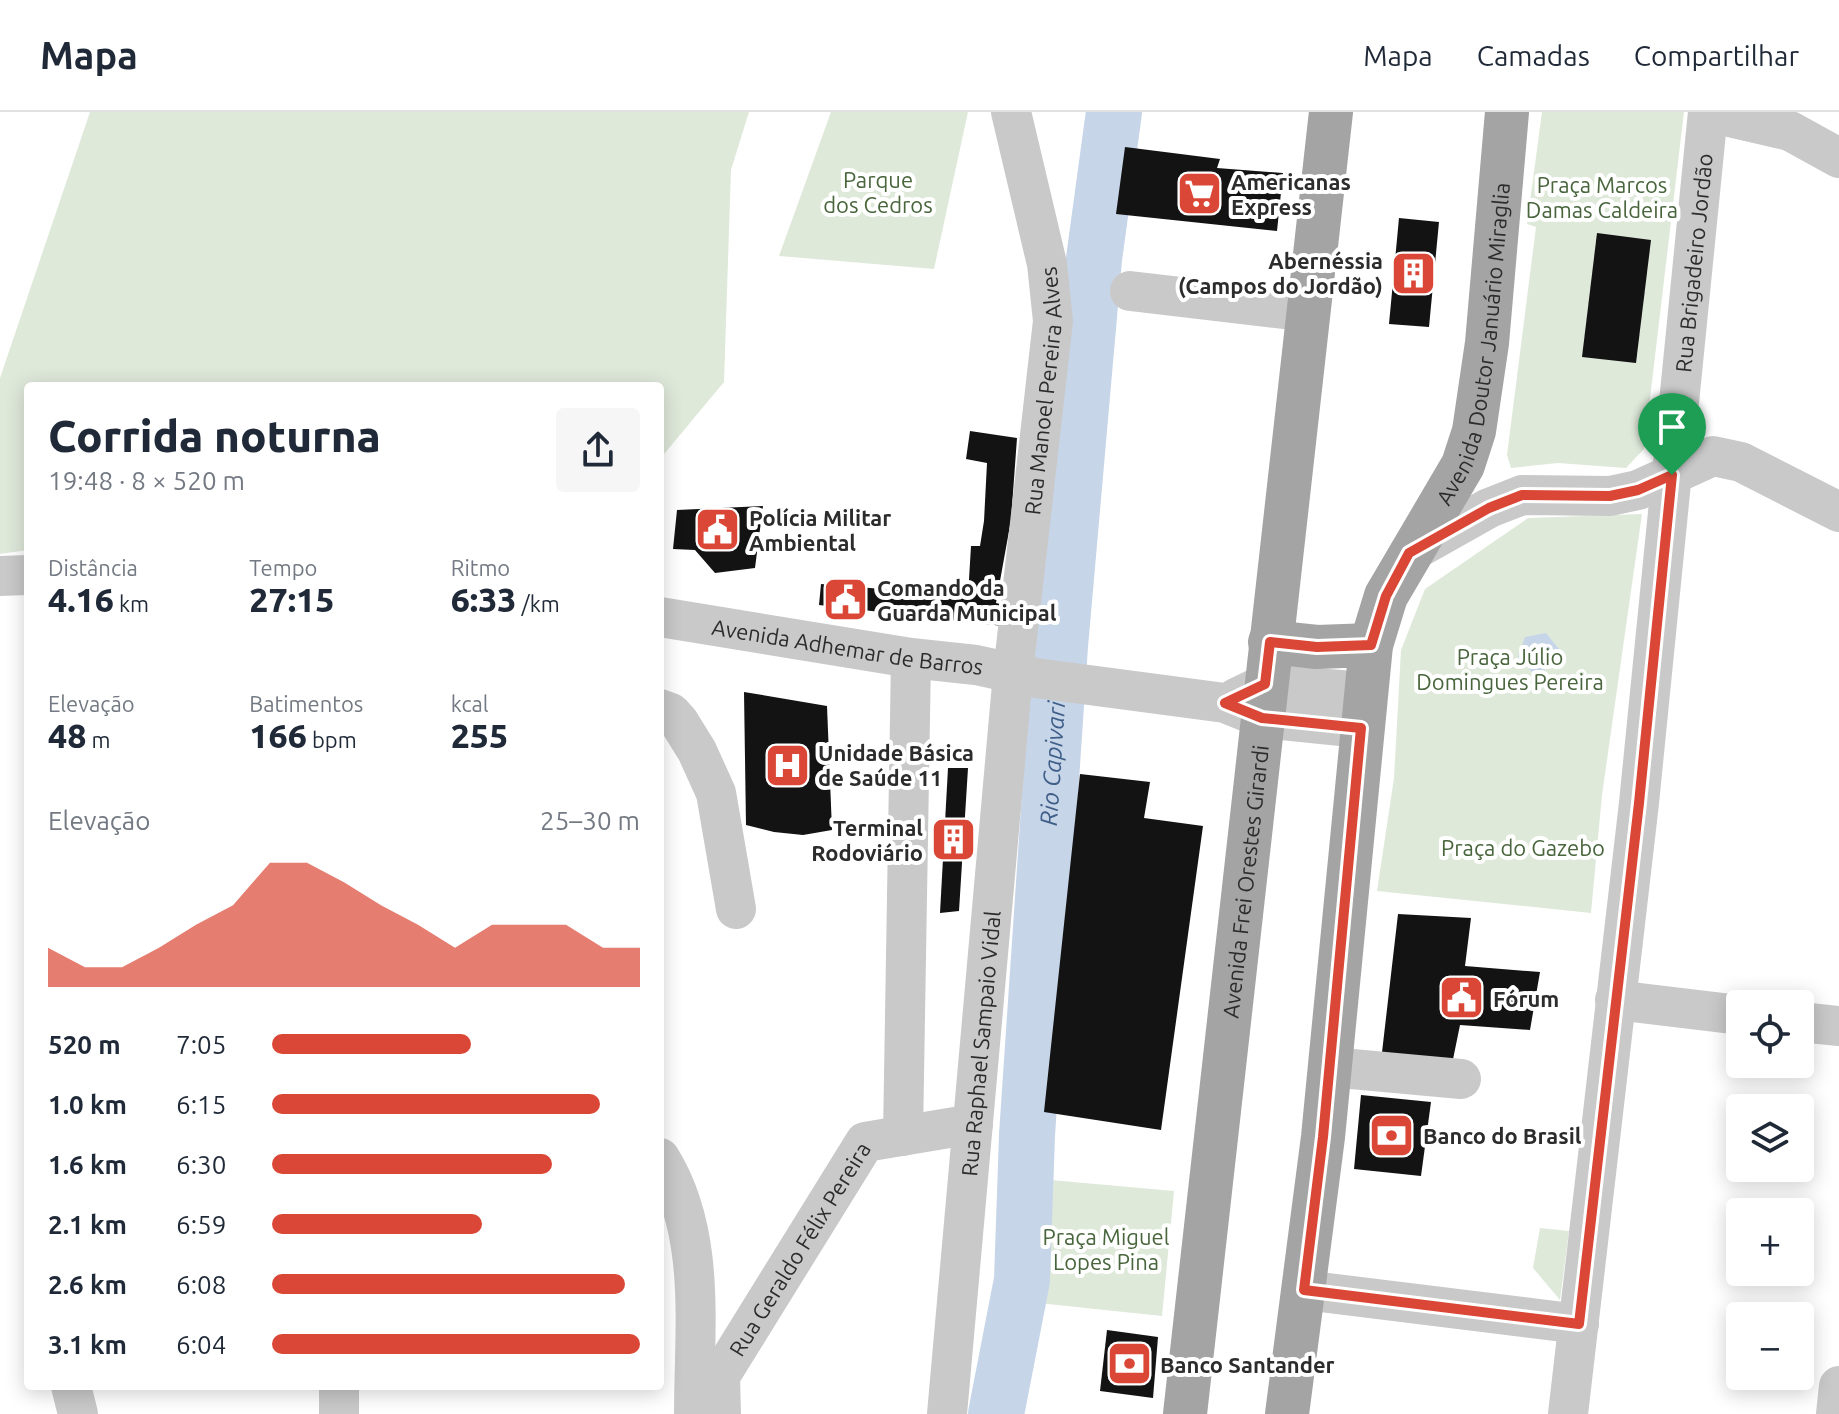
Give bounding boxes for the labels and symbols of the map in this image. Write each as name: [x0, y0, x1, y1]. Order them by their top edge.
street label: Rua Brigadeiro Jordão: [1670, 152, 1716, 374]
park label: Parque dos Cedros: [823, 167, 933, 217]
place label: Americanas Express: [1231, 169, 1351, 219]
supermarket icon: Americanas Express: [1176, 170, 1224, 218]
park label: Praça Marcos Damas Caldeira: [1526, 172, 1678, 222]
street label: Avenida Doutor Januário Miraglia: [1430, 181, 1513, 509]
place label: Abernéssia (Campos do Jordão): [1178, 248, 1383, 299]
building icon: Abernéssia (Campos do Jordão): [1390, 249, 1438, 297]
street label: Rua Manoel Pereira Alves: [1019, 266, 1066, 516]
pin: [1638, 393, 1706, 475]
place label: Polícia Militar Ambiental: [749, 505, 891, 555]
public building icon: Polícia Militar Ambiental: [694, 506, 742, 554]
place label: Comando da Guarda Municipal: [877, 575, 1057, 625]
public building icon: Comando da Guarda Municipal: [822, 576, 870, 624]
street label: Avenida Adhemar de Barros: [710, 613, 986, 679]
park label: Praça Júlio Domingues Pereira: [1416, 644, 1604, 694]
water label: Rio Capivari: [1034, 699, 1070, 827]
place label: Unidade Básica de Saúde 11: [818, 740, 974, 790]
hospital icon: Unidade Básica de Saúde 11: [763, 741, 811, 789]
street label: Avenida Frei Orestes Girardi: [1217, 743, 1272, 1019]
place label: Terminal Rodoviário: [811, 815, 923, 865]
building icon: Terminal Rodoviário: [930, 816, 978, 864]
park label: Praça do Gazebo: [1441, 835, 1605, 860]
street label: Rua Raphael Sampaio Vidal: [956, 909, 1004, 1177]
public building icon: Fórum: [1438, 974, 1486, 1022]
place label: Fórum: [1493, 986, 1559, 1011]
bank icon: Banco do Brasil: [1368, 1111, 1416, 1159]
place label: Banco do Brasil: [1423, 1123, 1582, 1148]
street label: Rua Geraldo Félix Pereira: [723, 1137, 875, 1360]
park label: Praça Miguel Lopes Pina: [1043, 1224, 1170, 1274]
bank icon: Banco Santander: [1105, 1340, 1153, 1388]
place label: Banco Santander: [1160, 1352, 1335, 1377]

